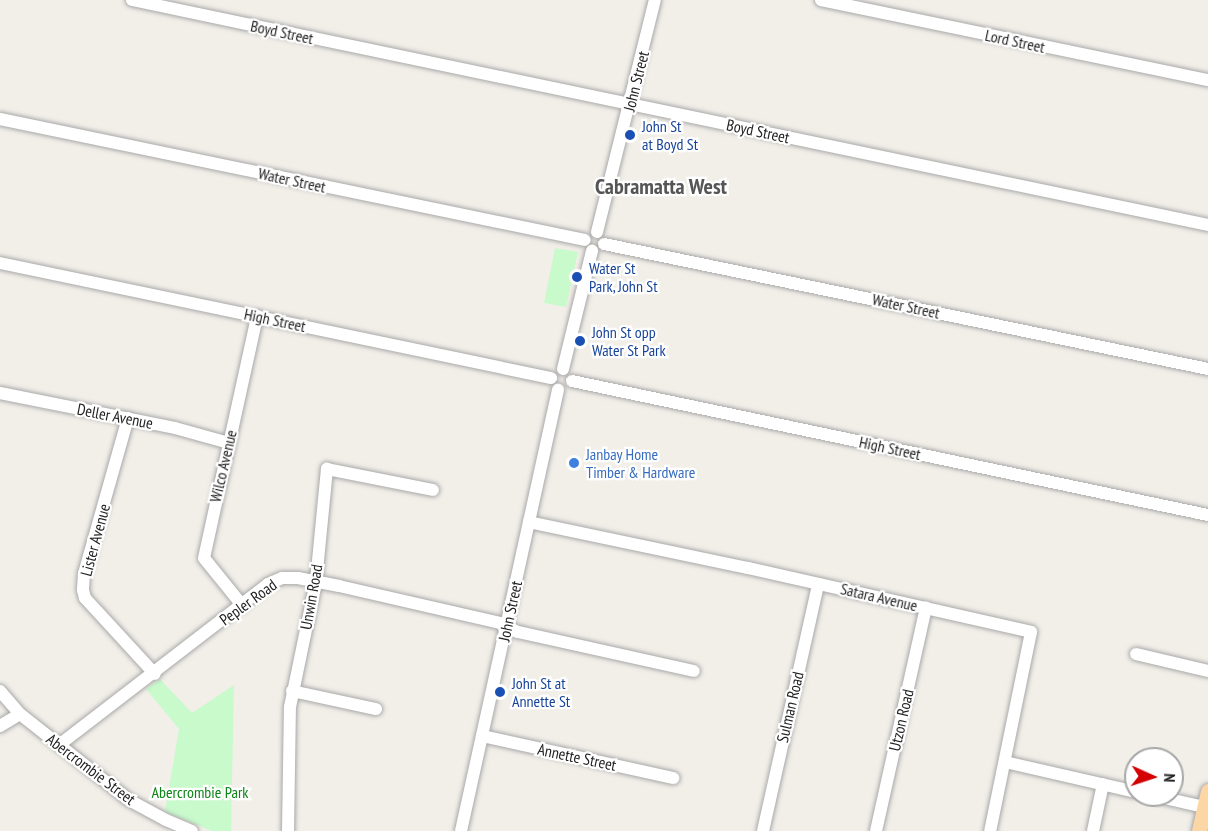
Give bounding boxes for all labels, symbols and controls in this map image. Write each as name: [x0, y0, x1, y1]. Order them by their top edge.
street label: Boyd Street: [249, 16, 315, 48]
street label: Lord Street: [983, 25, 1047, 57]
street label: John Street: [619, 49, 653, 113]
street label: Boyd Street: [725, 115, 791, 147]
place label: John St at Boyd St: [642, 116, 698, 154]
marker: John St at Boyd St: [623, 128, 637, 142]
street label: Water Street: [257, 164, 327, 196]
district label: Cabramatta West: [595, 174, 727, 200]
place label: Water St Park, John St: [589, 258, 659, 296]
marker: Water St Park, John St: [570, 270, 584, 284]
street label: Water Street: [871, 290, 941, 322]
street label: High Street: [242, 304, 308, 336]
place label: John St opp Water St Park: [592, 322, 666, 360]
marker: John St opp Water St Park: [573, 334, 587, 348]
street label: Deller Avenue: [75, 399, 155, 433]
street label: Wilco Avenue: [205, 428, 241, 504]
street label: High Street: [857, 432, 923, 464]
place label: Janbay Home Timber & Hardware: [586, 444, 695, 482]
marker: Janbay Home Timber & Hardware: [567, 456, 581, 470]
street label: Lister Avenue: [76, 501, 114, 579]
street label: Unwin Road: [296, 563, 326, 631]
street label: Pepler Road: [216, 575, 280, 629]
street label: John Street: [494, 579, 526, 643]
street label: Satara Avenue: [839, 579, 919, 615]
street label: Sulman Road: [773, 670, 807, 744]
place label: John St at Annette St: [512, 673, 570, 711]
marker: John St at Annette St: [493, 685, 507, 699]
street label: Utzon Road: [885, 687, 917, 753]
street label: Abercrombie Street: [43, 729, 139, 809]
street label: Annette Street: [536, 739, 618, 775]
north arrow: [1124, 747, 1184, 807]
text: N: [1160, 773, 1180, 783]
park label: Abercrombie Park: [151, 782, 249, 802]

